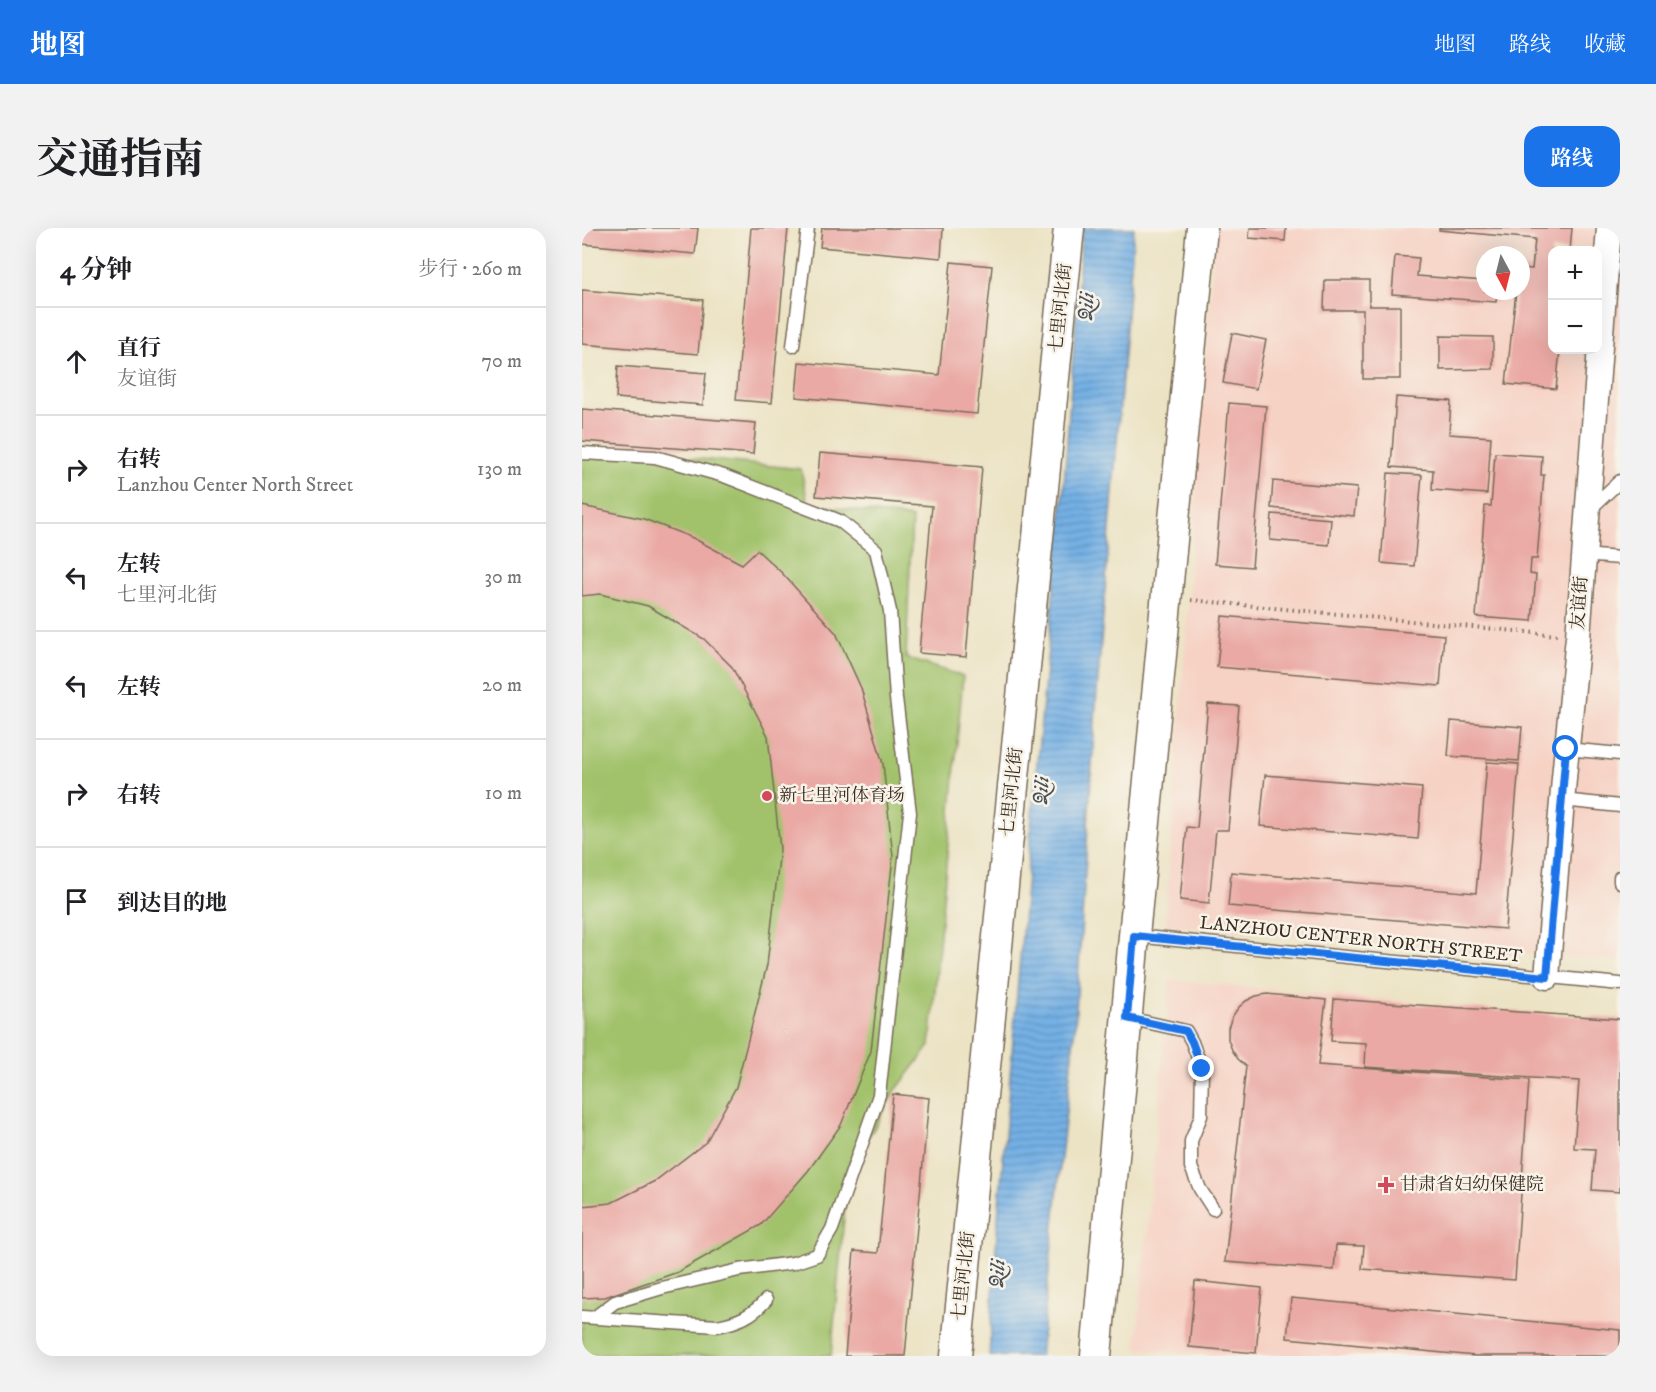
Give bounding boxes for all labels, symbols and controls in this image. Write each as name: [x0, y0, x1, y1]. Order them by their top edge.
text: 地图: [30, 28, 86, 63]
text: 地图: [1434, 32, 1476, 58]
text: 路线: [1509, 32, 1551, 58]
text: 收藏: [1584, 32, 1626, 58]
button: 路线: [1524, 126, 1620, 187]
text: 交通指南: [36, 135, 204, 187]
north arrow: [1476, 246, 1530, 300]
map controls: [1548, 246, 1602, 354]
button: +: [1548, 246, 1602, 300]
text: 4 分钟: [60, 254, 133, 287]
text: 步行 · 260 m: [418, 257, 522, 282]
street label: 七里河北街: [1045, 262, 1077, 354]
water label: Qili: [1073, 290, 1101, 323]
button: −: [1548, 300, 1602, 354]
text: 直行: [117, 335, 161, 362]
icon: ahead: [60, 345, 93, 378]
text: 70 m: [481, 349, 522, 374]
text: 友谊街: [117, 367, 177, 392]
text: 右转: [117, 446, 161, 473]
icon: right: [60, 453, 93, 486]
text: 130 m: [477, 457, 522, 482]
text: Lanzhou Center North Street: [117, 473, 353, 498]
text: 左转: [117, 551, 161, 578]
icon: left: [60, 561, 93, 594]
text: 30 m: [484, 565, 522, 590]
street label: 友谊街: [1567, 575, 1593, 631]
text: 七里河北街: [117, 583, 217, 608]
icon: left: [60, 669, 93, 702]
text: 20 m: [482, 673, 522, 698]
text: 左转: [117, 674, 161, 701]
route start: [1552, 735, 1578, 761]
street label: 七里河北街: [996, 746, 1028, 838]
water label: Qili: [1028, 774, 1056, 807]
icon: right: [60, 777, 93, 810]
text: 10 m: [485, 781, 522, 806]
text: 右转: [117, 782, 161, 809]
place label: 新七里河体育场: [779, 785, 905, 807]
marker: 新七里河体育场: [760, 789, 774, 803]
icon: arrive: [60, 885, 93, 918]
text: 到达目的地: [117, 890, 227, 917]
street label: LANZHOU CENTER NORTH STREET: [1199, 912, 1524, 968]
route end: [1188, 1055, 1214, 1081]
place label: 甘肃省妇幼保健院: [1400, 1174, 1544, 1196]
marker: 甘肃省妇幼保健院: [1377, 1176, 1395, 1194]
street label: 七里河北街: [948, 1230, 980, 1322]
water label: Qili: [984, 1257, 1012, 1290]

